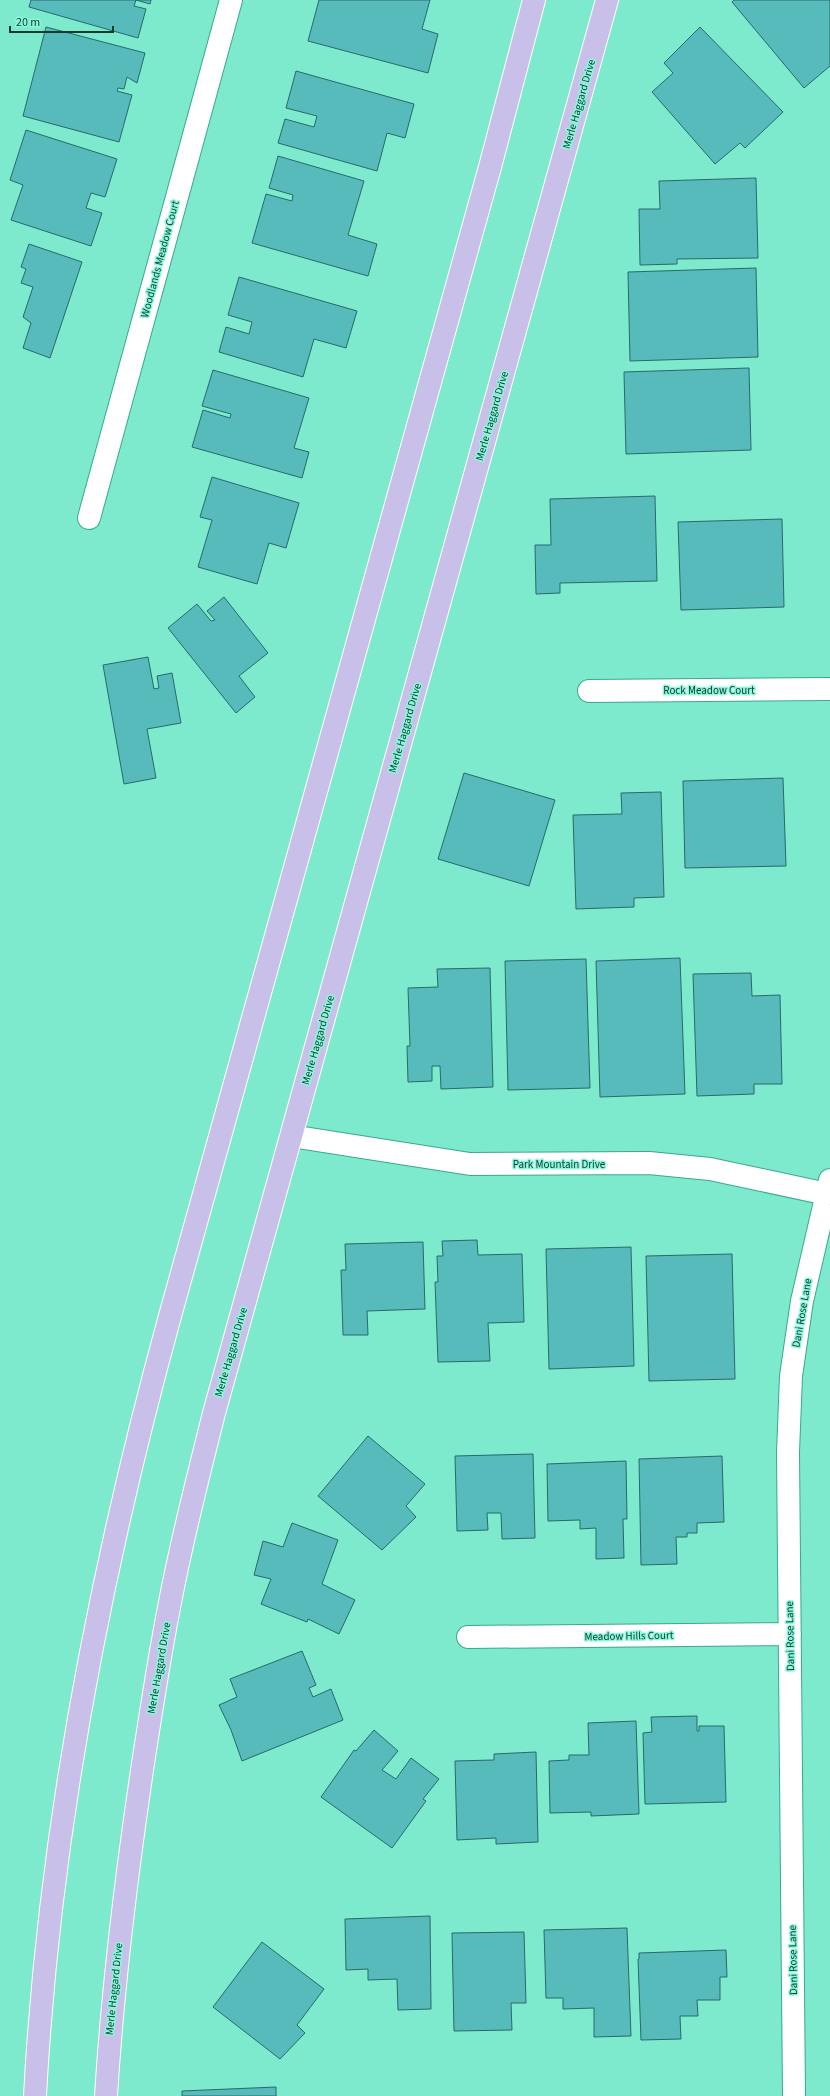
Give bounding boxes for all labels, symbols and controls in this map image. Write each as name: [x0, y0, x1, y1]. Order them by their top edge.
scale bar: [10, 8, 113, 34]
text: 20 m: [16, 14, 40, 31]
street label: Merle Haggard Drive: [559, 57, 599, 151]
street label: Woodlands Meadow Court: [137, 198, 183, 319]
street label: Merle Haggard Drive: [472, 369, 512, 463]
street label: Merle Haggard Drive: [385, 681, 425, 775]
street label: Rock Meadow Court: [663, 683, 755, 698]
street label: Merle Haggard Drive: [298, 993, 338, 1087]
street label: Park Mountain Drive: [513, 1157, 606, 1172]
street label: Dani Rose Lane: [789, 1277, 816, 1349]
street label: Merle Haggard Drive: [211, 1305, 251, 1399]
street label: Dani Rose Lane: [782, 1600, 798, 1671]
street label: Merle Haggard Drive: [144, 1620, 175, 1715]
street label: Meadow Hills Court: [584, 1628, 674, 1644]
street label: Dani Rose Lane: [785, 1924, 801, 1995]
street label: Merle Haggard Drive: [102, 1942, 126, 2036]

